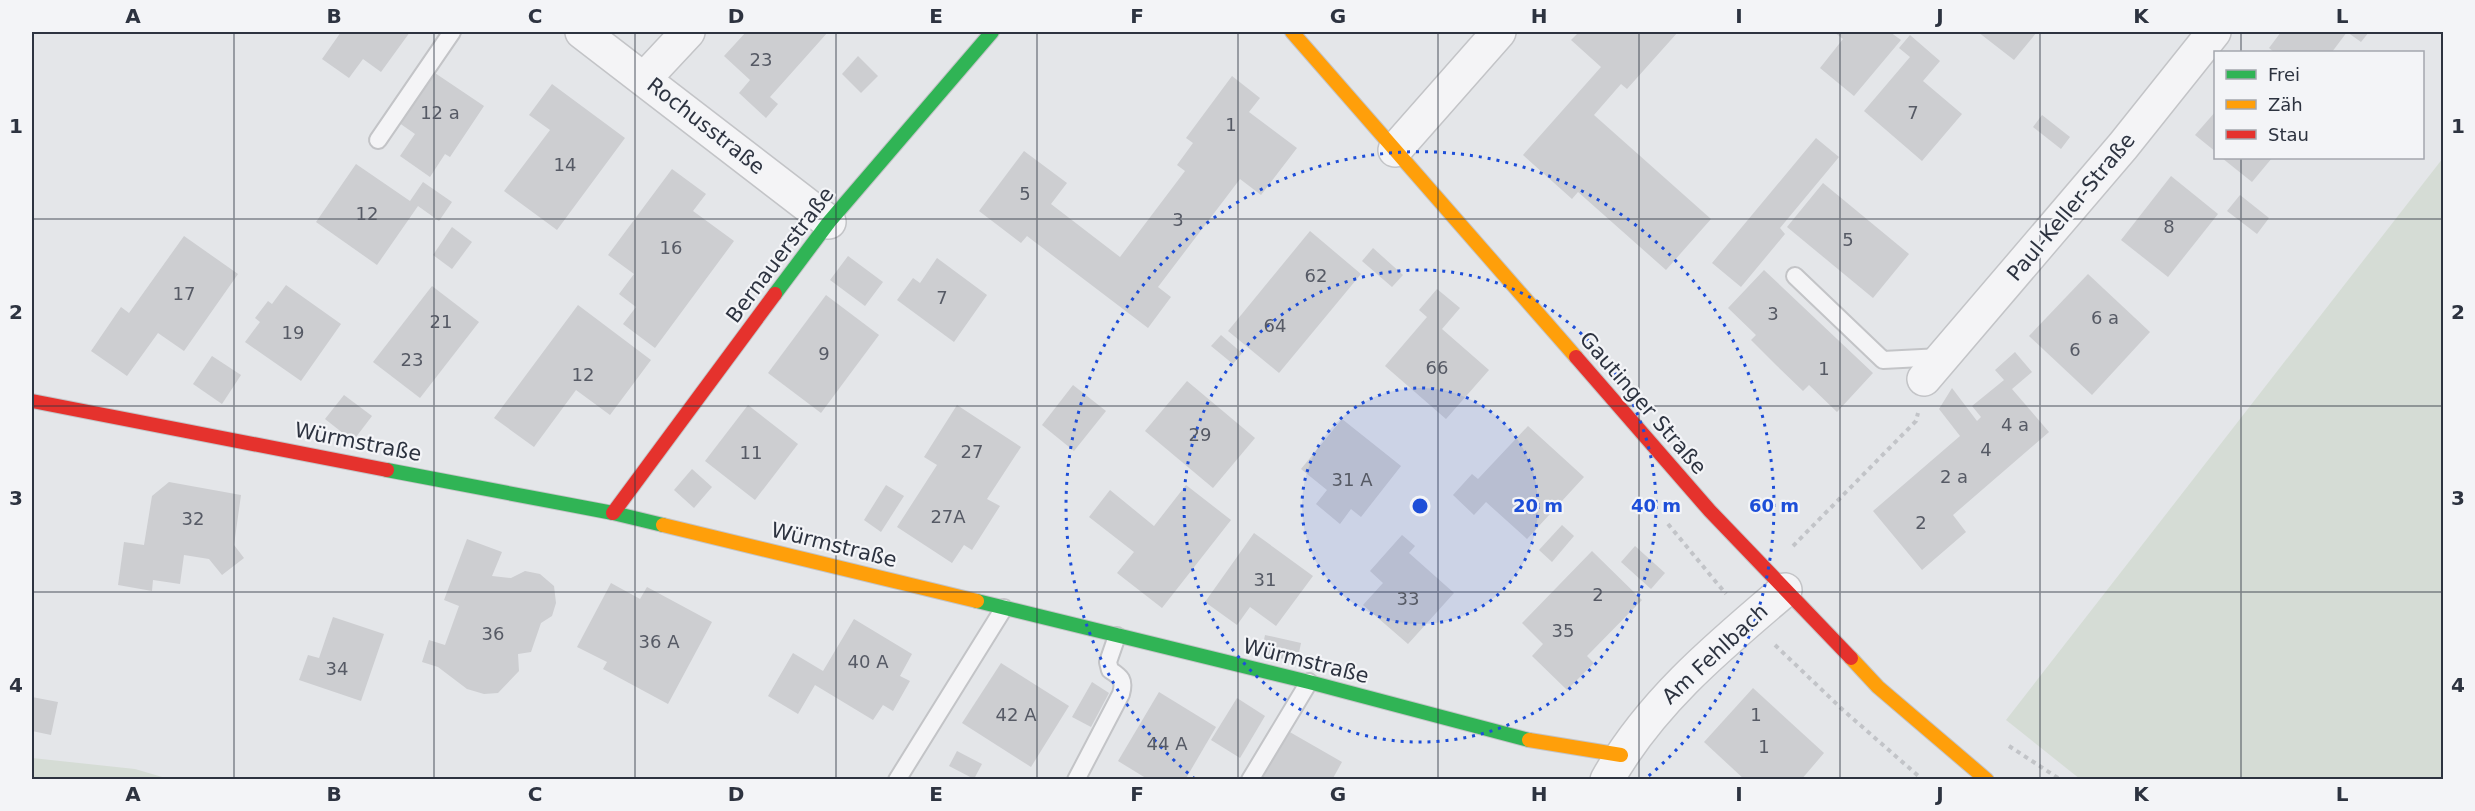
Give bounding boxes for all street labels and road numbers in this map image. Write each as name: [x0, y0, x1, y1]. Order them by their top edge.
street label: Rochusstraße: [642, 73, 770, 179]
street label: Paul-Keller-Straße: [2002, 128, 2140, 286]
street label: Bernauerstraße: [721, 183, 839, 327]
street label: Gautinger Straße: [1575, 327, 1711, 479]
street label: Würmstraße: [292, 418, 424, 466]
street label: Würmstraße: [769, 518, 899, 572]
street label: Am Fehlbach: [1657, 599, 1773, 709]
street label: Würmstraße: [1241, 634, 1371, 688]

